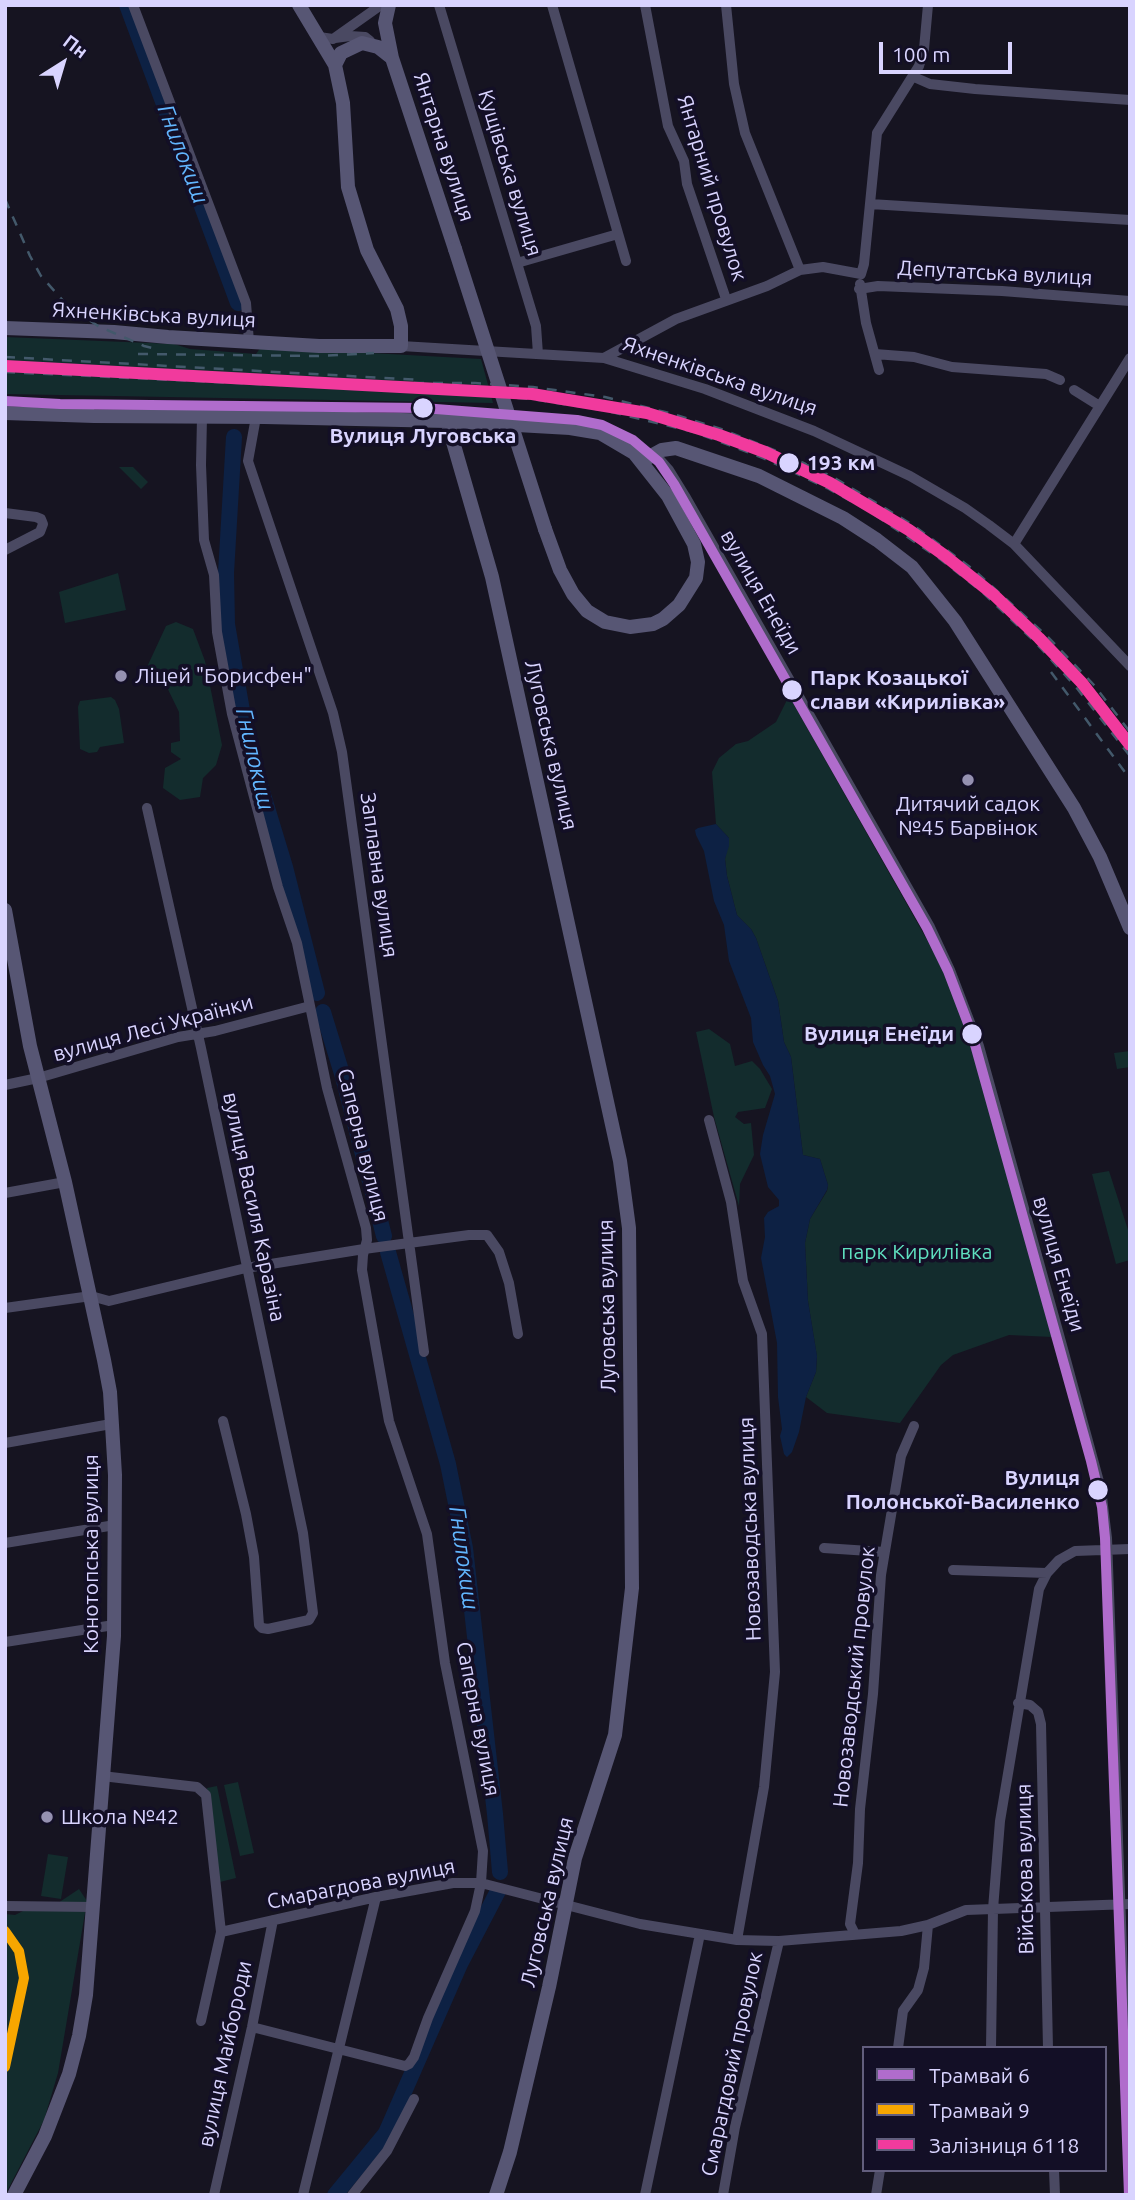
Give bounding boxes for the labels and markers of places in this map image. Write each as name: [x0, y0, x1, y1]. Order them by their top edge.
marker: Вулиця Луговська: [411, 396, 435, 420]
place label: Вулиця Луговська: [329, 423, 517, 449]
place label: 193 км: [807, 450, 875, 476]
marker: 193 км: [777, 451, 801, 475]
place label: Ліцей "Борисфен": [135, 663, 312, 689]
place label: Парк Козацької слави «Кирилівка»: [810, 665, 1005, 715]
marker: Ліцей "Борисфен": [113, 668, 129, 684]
marker: Парк Козацької слави «Кирилівка»: [780, 678, 804, 702]
marker: Дитячий садок №45 Барвінок: [960, 772, 976, 788]
place label: Дитячий садок №45 Барвінок: [896, 791, 1040, 841]
place label: Вулиця Енеїди: [804, 1021, 954, 1047]
marker: Вулиця Енеїди: [960, 1022, 984, 1046]
place label: Вулиця Полонської-Василенко: [846, 1465, 1080, 1515]
marker: Вулиця Полонської-Василенко: [1086, 1478, 1110, 1502]
place label: Школа №42: [61, 1804, 179, 1830]
marker: Школа №42: [39, 1809, 55, 1825]

